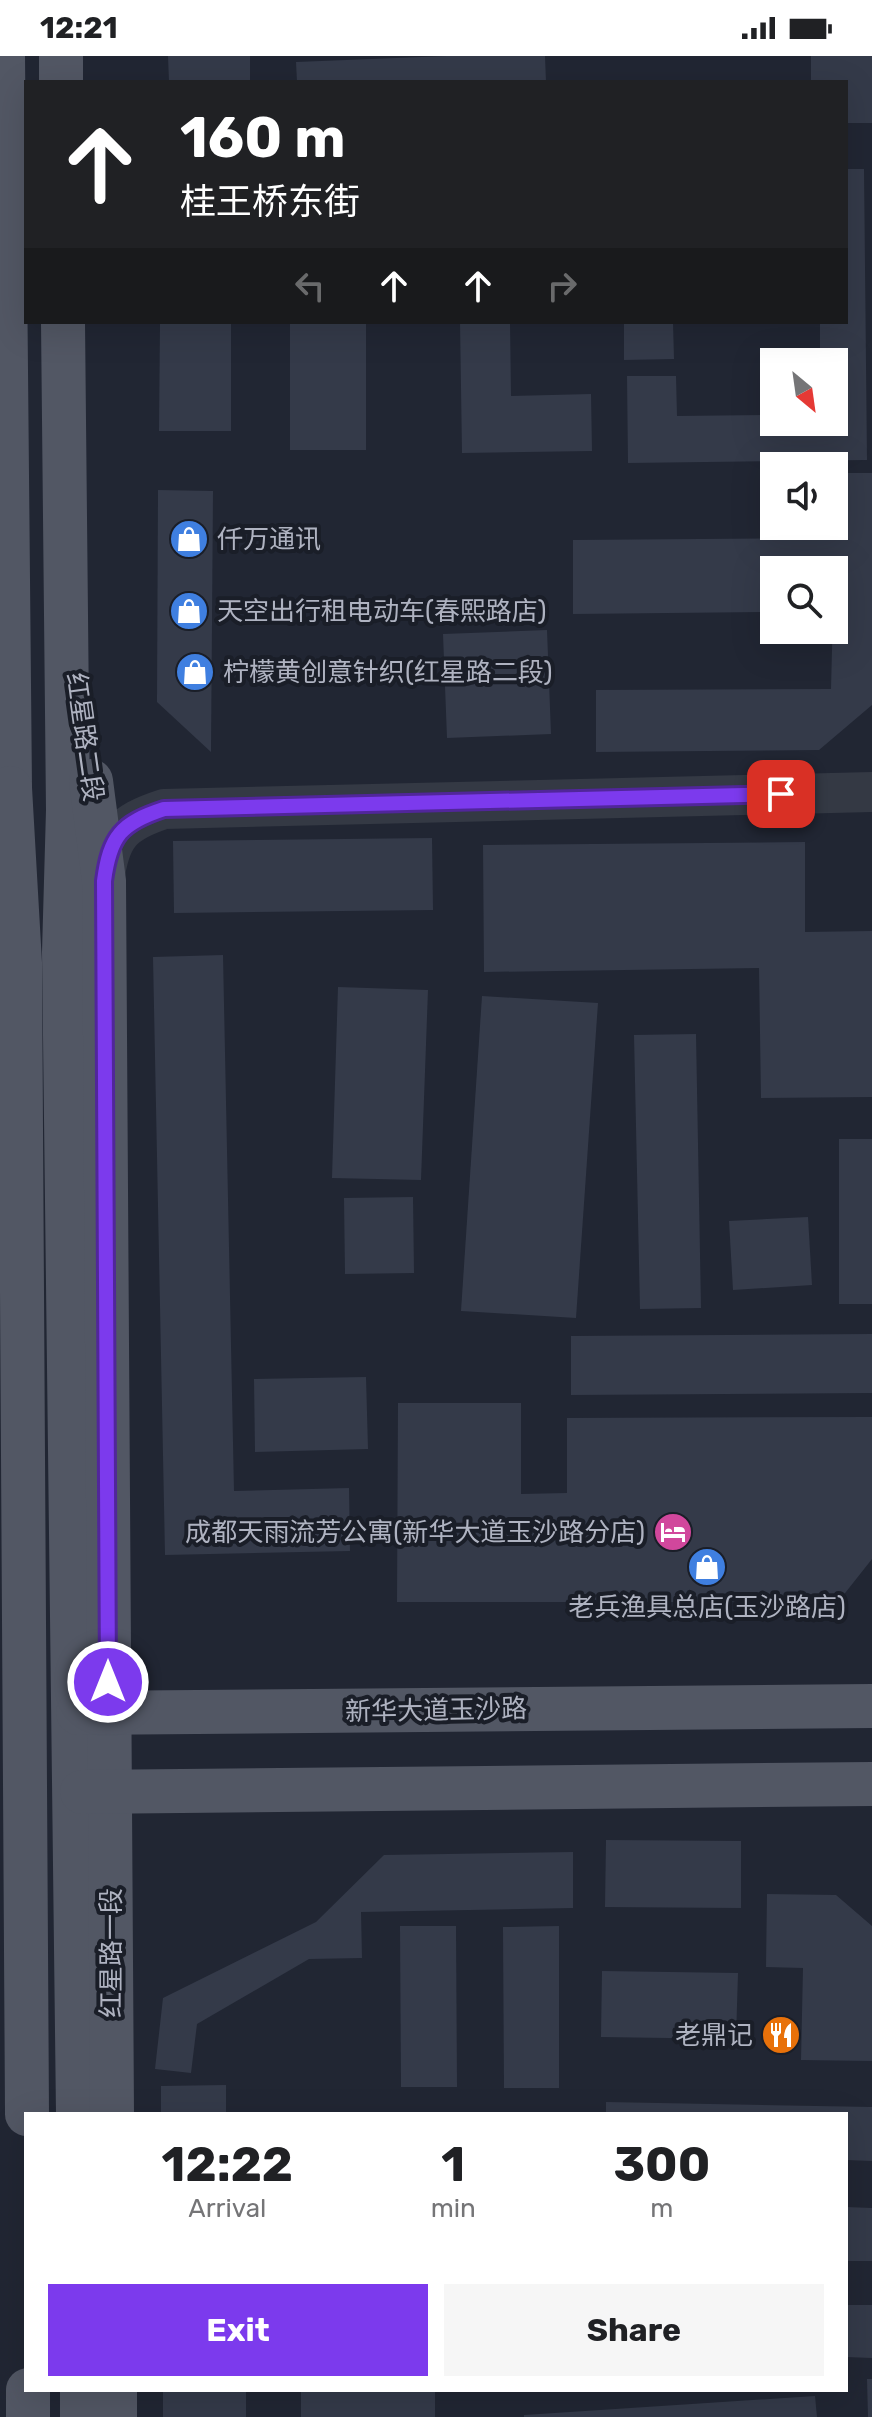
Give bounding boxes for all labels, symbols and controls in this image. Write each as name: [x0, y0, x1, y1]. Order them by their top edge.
text: 12:21: [40, 10, 118, 46]
text: 160 m: [180, 105, 346, 171]
icon: ahead: [48, 112, 152, 216]
text: 桂王桥东街: [180, 180, 360, 223]
icon: left: [288, 264, 332, 308]
icon: ahead: [372, 264, 416, 308]
icon: ahead: [456, 264, 500, 308]
icon: right: [540, 264, 584, 308]
north arrow: [760, 348, 848, 436]
map controls: [760, 348, 848, 644]
button: sound: [760, 452, 848, 540]
shop icon: 仟万通讯: [168, 518, 210, 560]
place label: 仟万通讯: [217, 524, 321, 555]
button: search: [760, 556, 848, 644]
shop icon: 天空出行租电动车(春熙路店): [168, 590, 210, 632]
place label: 天空出行租电动车(春熙路店): [217, 596, 547, 627]
shop icon: 柠檬黄创意针织(红星路二段): [174, 651, 216, 693]
place label: 柠檬黄创意针织(红星路二段): [223, 657, 553, 688]
street label: 红星路二段: [60, 671, 109, 804]
pin: [747, 760, 815, 828]
icon: arrive: [759, 772, 803, 816]
hotel icon: 成都天雨流芳公寓(新华大道玉沙路分店): [652, 1511, 694, 1553]
place label: 成都天雨流芳公寓(新华大道玉沙路分店): [185, 1517, 645, 1548]
shop icon: 老兵渔具总店(玉沙路店): [686, 1546, 728, 1588]
place label: 老兵渔具总店(玉沙路店): [568, 1592, 846, 1623]
position arrow: [66, 1640, 150, 1724]
street label: 新华大道玉沙路: [345, 1693, 527, 1728]
street label: 红星路一段: [96, 1888, 127, 2018]
restaurant icon: 老鼎记: [760, 2014, 802, 2056]
place label: 老鼎记: [675, 2020, 753, 2051]
text: 12:22: [162, 2136, 293, 2193]
text: 1: [441, 2136, 465, 2193]
text: 300: [613, 2136, 710, 2193]
text: Arrival: [188, 2193, 266, 2224]
text: min: [431, 2193, 476, 2224]
text: m: [650, 2193, 673, 2224]
button: Exit: [48, 2284, 428, 2376]
button: Share: [444, 2284, 824, 2376]

